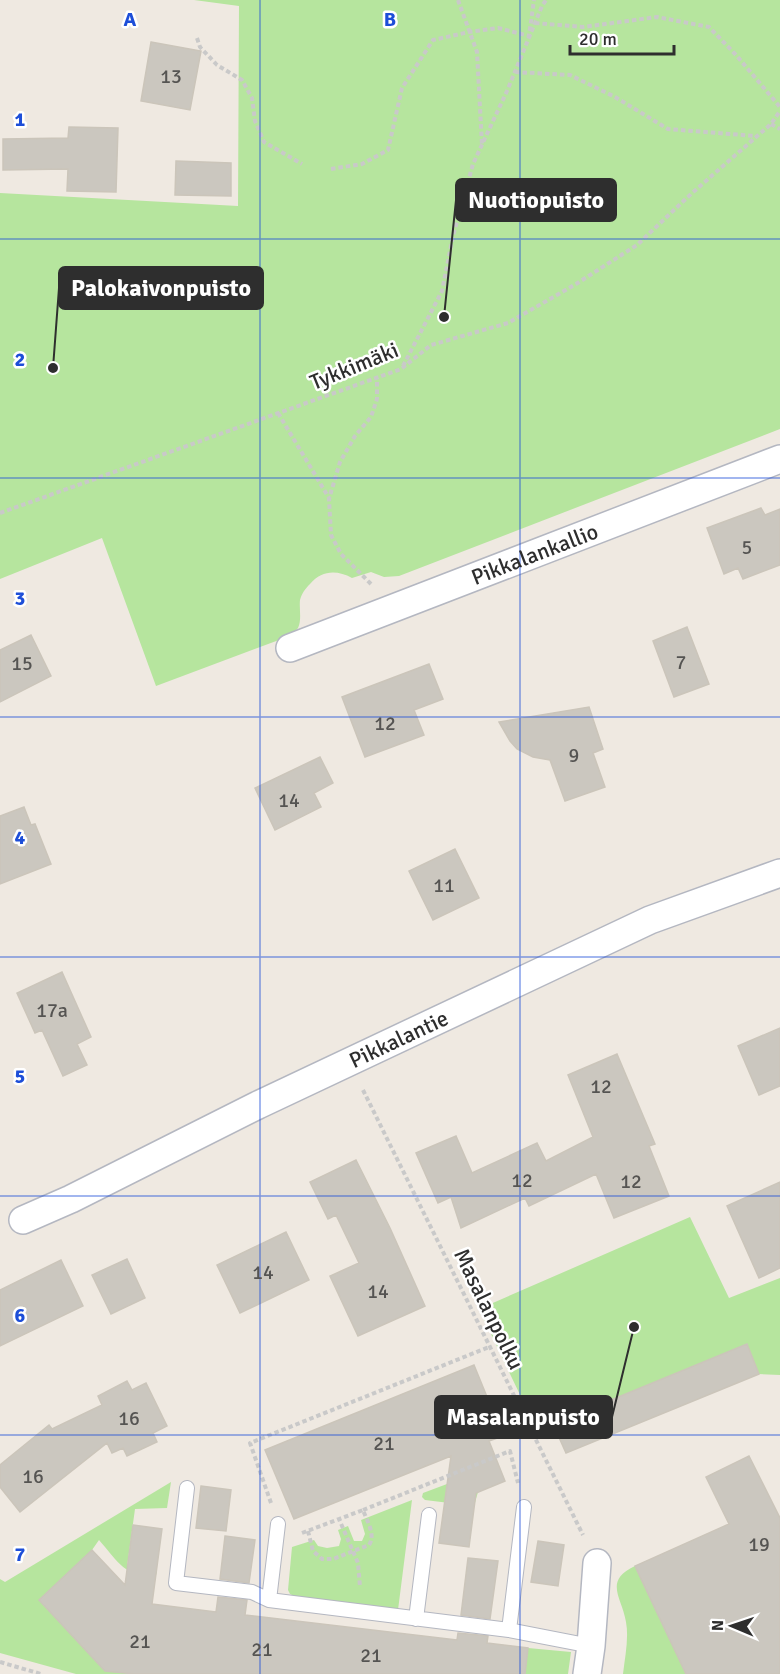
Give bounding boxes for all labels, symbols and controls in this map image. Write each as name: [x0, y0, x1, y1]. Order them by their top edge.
text: A: [124, 7, 137, 32]
text: B: [384, 7, 396, 32]
scale bar: [570, 18, 674, 56]
text: 20 m: [579, 28, 617, 50]
house number: 13: [160, 64, 182, 89]
text: 1: [15, 107, 26, 132]
callout: Nuotiopuisto: [456, 179, 616, 221]
text: Nuotiopuisto: [468, 185, 604, 215]
callout: Palokaivonpuisto: [59, 267, 263, 309]
text: Palokaivonpuisto: [71, 273, 251, 303]
street label: Tykkimäki: [306, 336, 402, 396]
text: 2: [15, 347, 25, 372]
street label: Pikkalankallio: [467, 517, 602, 590]
house number: 5: [742, 535, 752, 560]
text: 3: [15, 586, 25, 611]
house number: 7: [676, 650, 686, 675]
house number: 15: [11, 651, 33, 676]
house number: 12: [374, 711, 396, 736]
house number: 9: [569, 743, 579, 768]
house number: 14: [278, 788, 300, 813]
text: 4: [15, 825, 26, 850]
house number: 11: [433, 873, 455, 898]
house number: 17a: [36, 998, 68, 1023]
street label: Pikkalantie: [345, 1004, 452, 1074]
text: 5: [15, 1064, 25, 1089]
house number: 12: [590, 1074, 612, 1099]
house number: 12: [511, 1168, 533, 1193]
house number: 12: [620, 1169, 642, 1194]
street label: Masalanpolku: [448, 1244, 530, 1374]
house number: 14: [252, 1260, 274, 1285]
house number: 14: [367, 1279, 389, 1304]
text: 6: [15, 1303, 26, 1328]
callout: Masalanpuisto: [435, 1396, 612, 1438]
text: Masalanpuisto: [446, 1402, 600, 1432]
house number: 16: [118, 1406, 140, 1431]
house number: 21: [373, 1431, 395, 1456]
house number: 16: [22, 1464, 44, 1489]
house number: 19: [748, 1532, 770, 1557]
text: 7: [15, 1542, 26, 1567]
north arrow: [702, 1596, 762, 1656]
text: N: [708, 1620, 728, 1631]
house number: 21: [129, 1629, 151, 1654]
house number: 21: [251, 1637, 273, 1662]
house number: 21: [360, 1643, 382, 1668]

